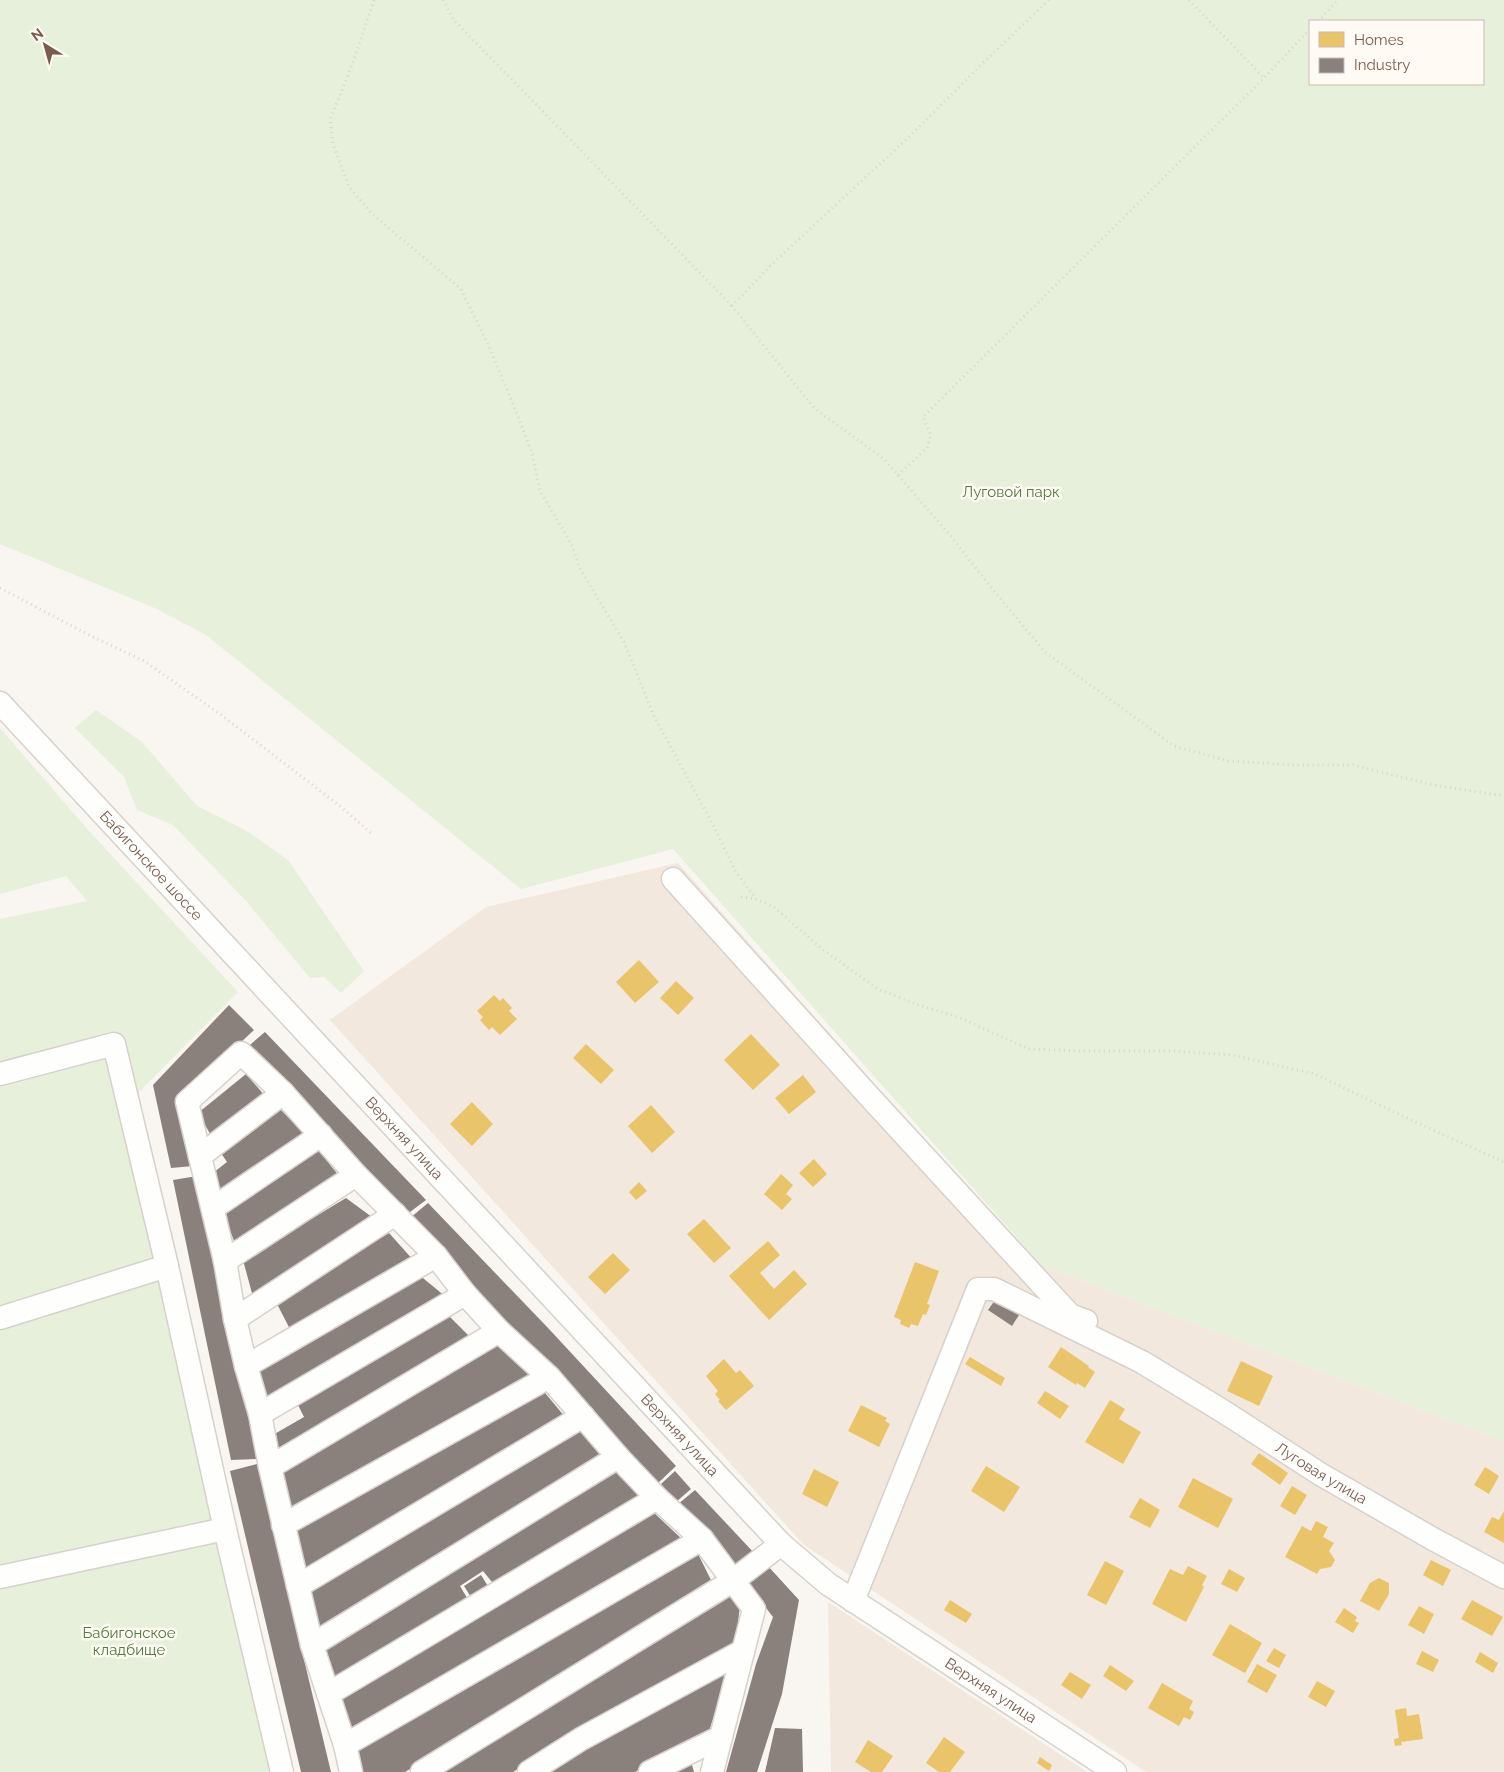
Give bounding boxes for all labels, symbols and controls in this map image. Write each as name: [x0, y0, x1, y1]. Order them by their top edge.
north arrow: [20, 20, 70, 70]
legend: [1309, 20, 1484, 85]
text: N: [28, 25, 46, 44]
text: Homes: [1354, 31, 1404, 49]
text: Industry: [1354, 56, 1410, 74]
park label: Луговой парк: [962, 483, 1060, 501]
street label: Бабигонское шоссе: [96, 807, 206, 924]
street label: Верхняя улица: [362, 1093, 447, 1183]
street label: Верхняя улица: [637, 1390, 722, 1480]
street label: Луговая улица: [1272, 1439, 1370, 1508]
park label: Бабигонское кладбище: [82, 1624, 176, 1659]
street label: Верхняя улица: [942, 1654, 1040, 1727]

